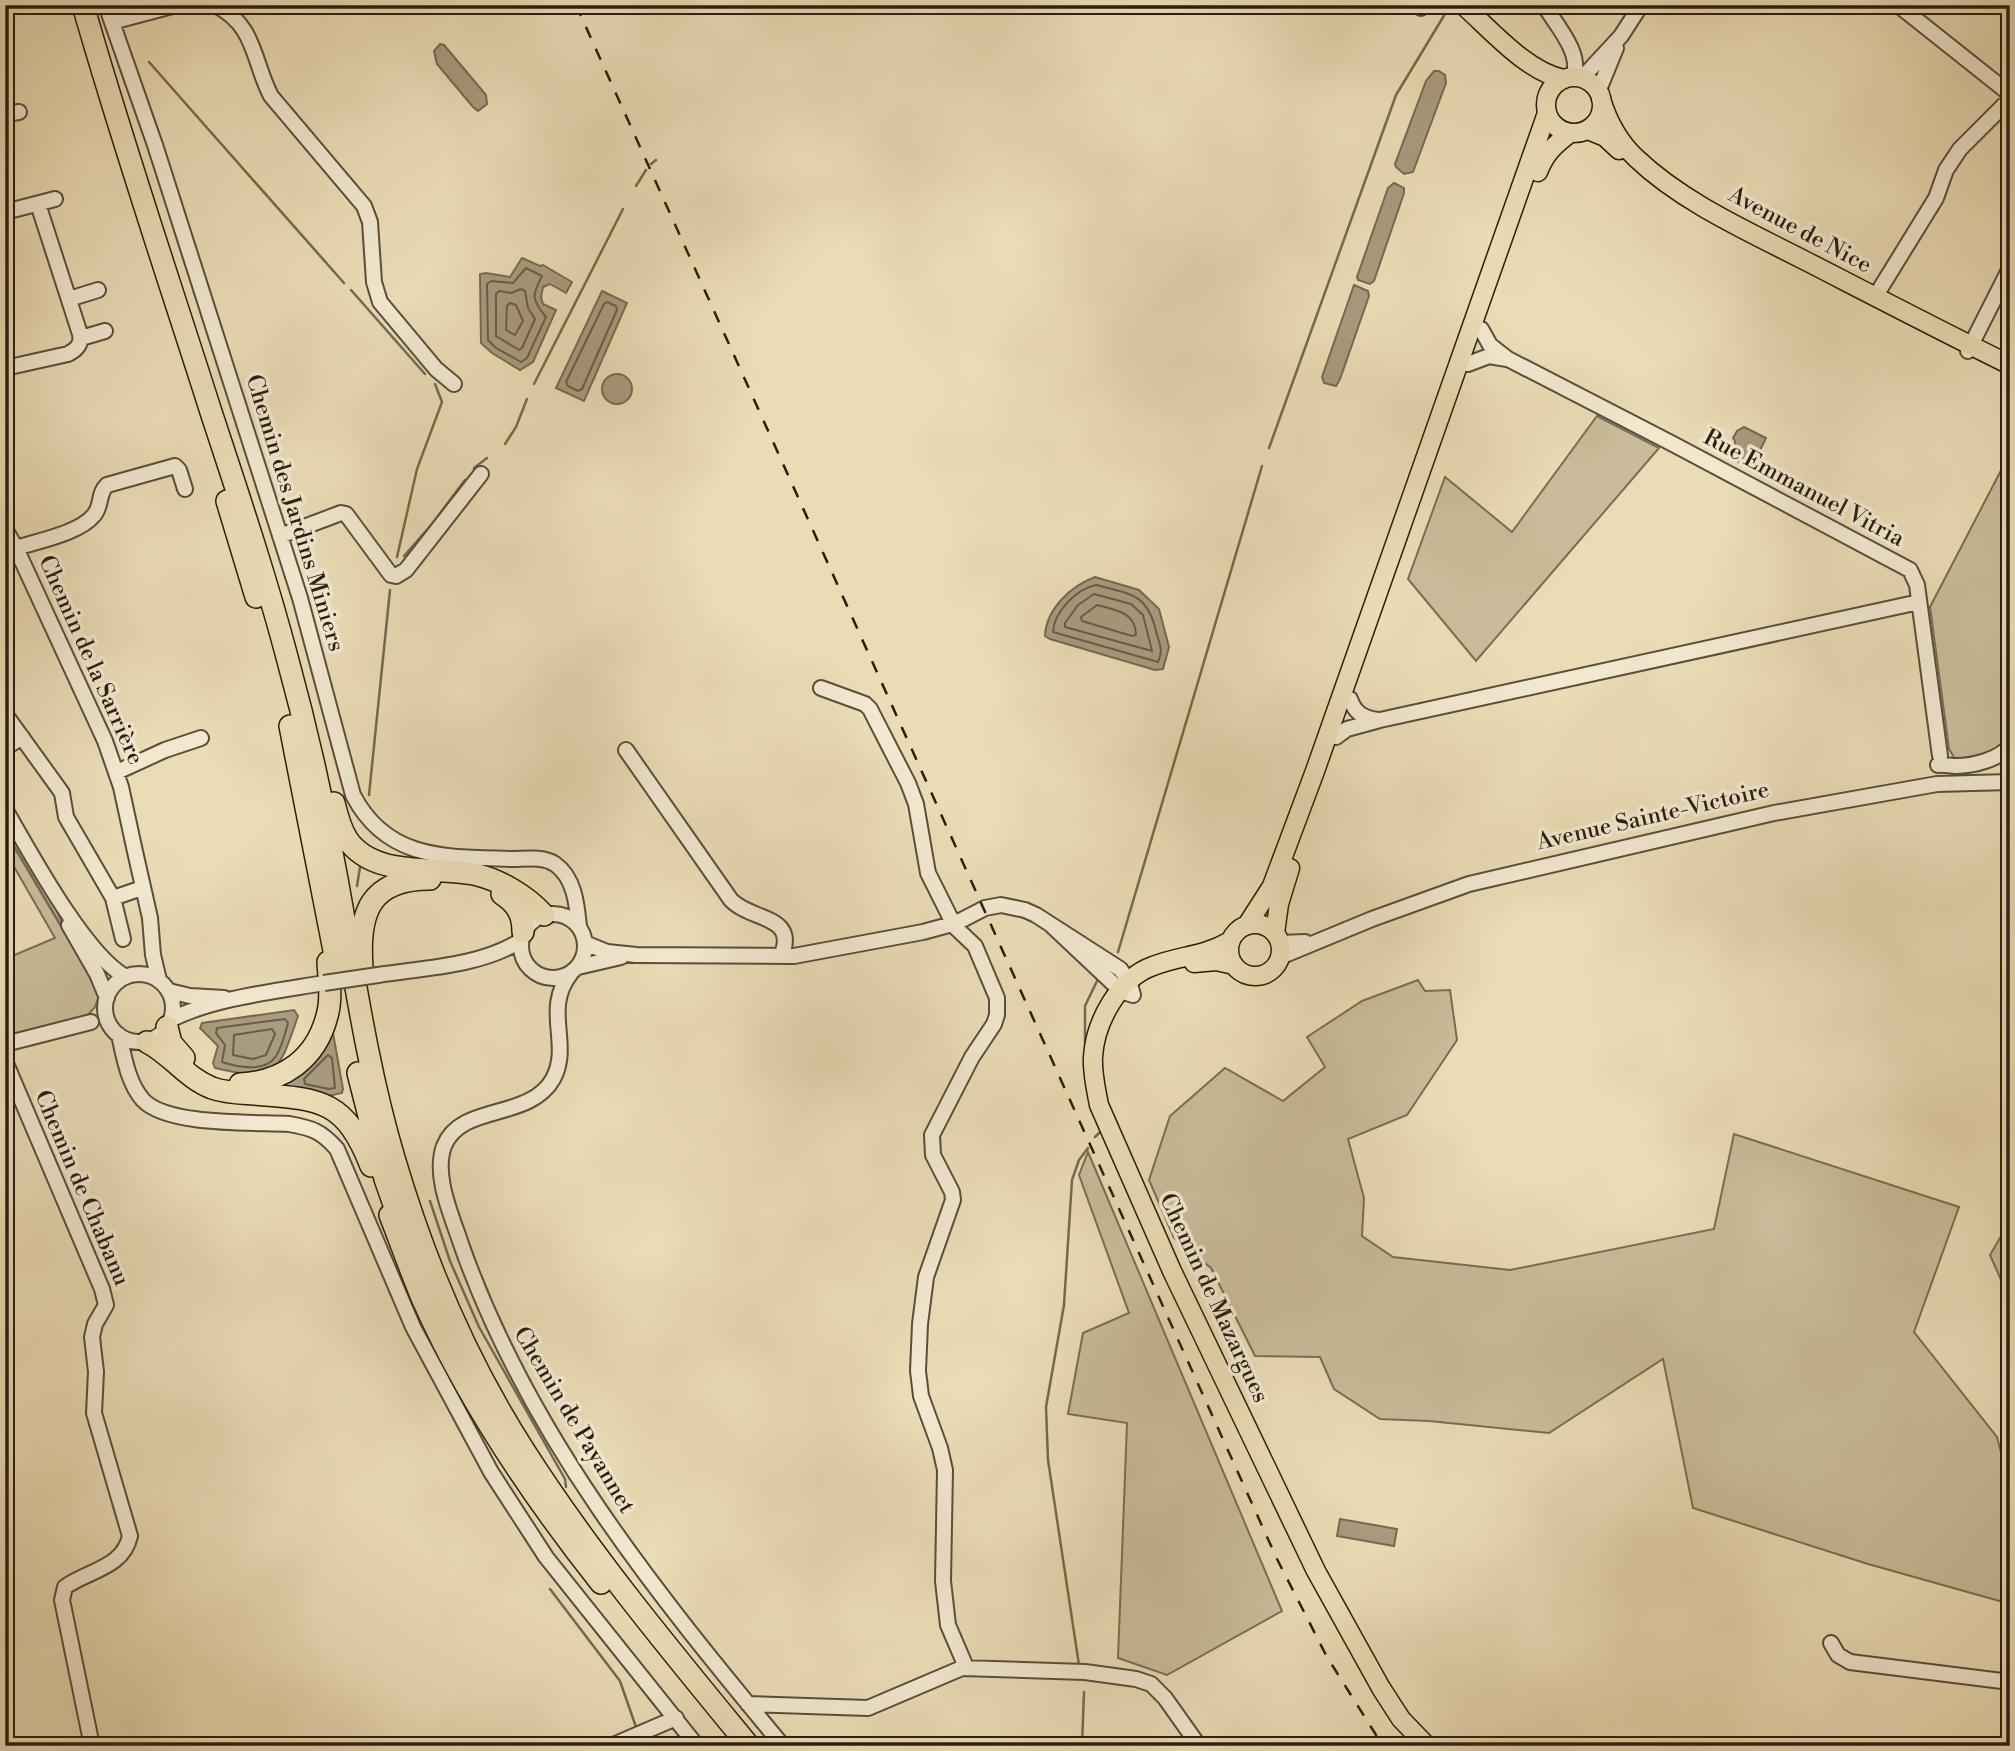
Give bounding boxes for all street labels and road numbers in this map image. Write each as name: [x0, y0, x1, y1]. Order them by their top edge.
street label: Avenue de Nice: [1723, 180, 1876, 279]
street label: Chemin des Jardins Miniers: [240, 371, 350, 655]
street label: Rue Emmanuel Vitria: [1699, 423, 1910, 553]
street label: Chemin de la Sarrière: [32, 551, 150, 769]
street label: Avenue Sainte-Victoire: [1533, 776, 1772, 857]
street label: Chemin de Chabanu: [28, 1086, 136, 1290]
street label: Chemin de Mazargues: [1153, 1189, 1275, 1407]
street label: Chemin de Payannet: [507, 1322, 641, 1518]

